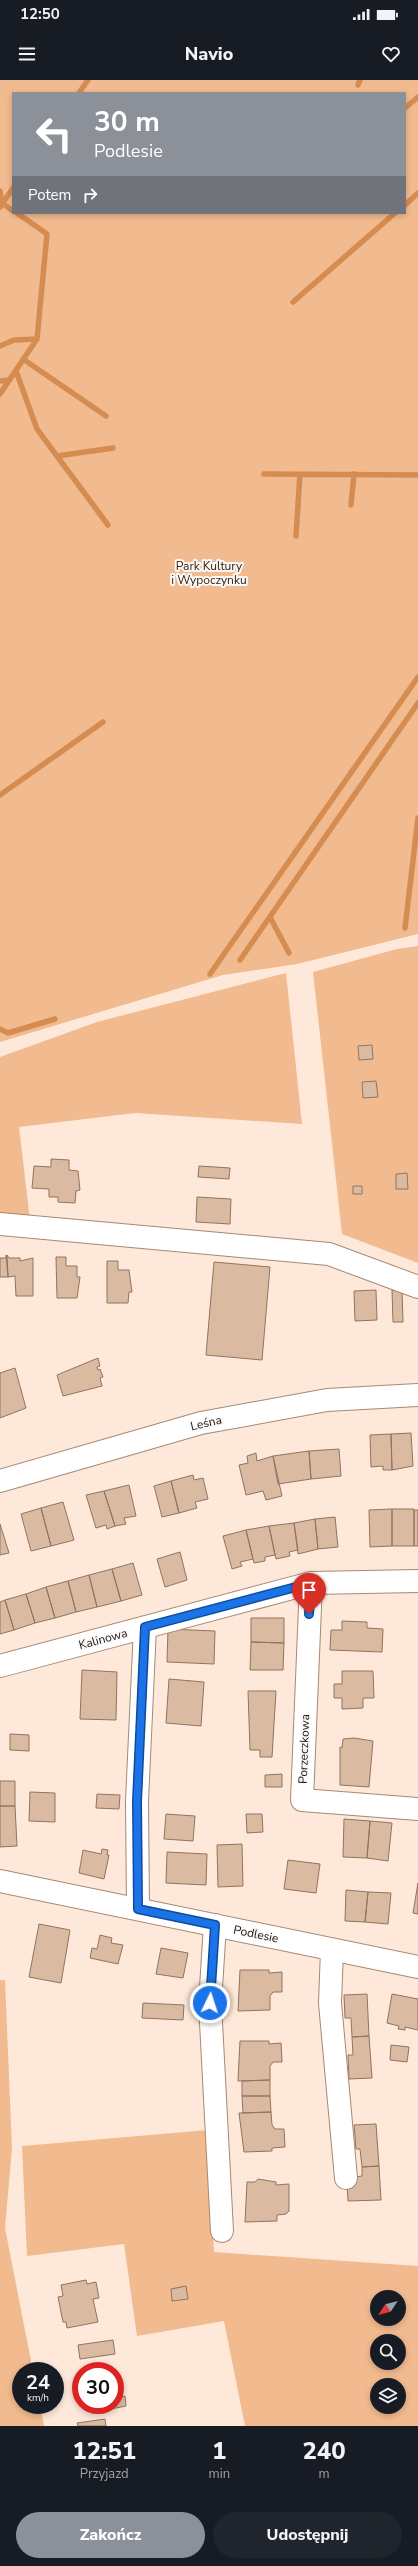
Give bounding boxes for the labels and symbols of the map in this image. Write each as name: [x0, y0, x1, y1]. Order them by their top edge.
park label: Park Kultury i Wypoczynku: [171, 558, 247, 588]
street label: Leśna: [189, 1412, 223, 1434]
pin: [292, 1573, 326, 1614]
street label: Kalinowa: [77, 1625, 129, 1653]
street label: Porzeczkowa: [295, 1714, 313, 1784]
street label: Podlesie: [232, 1921, 280, 1947]
position arrow: [189, 1982, 231, 2024]
north arrow: [370, 2290, 406, 2326]
speed limit sign: 30: [72, 2362, 124, 2414]

